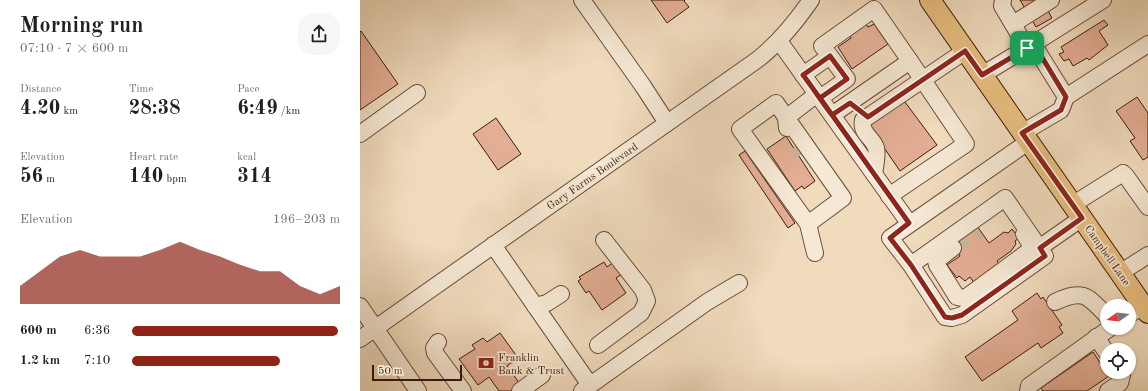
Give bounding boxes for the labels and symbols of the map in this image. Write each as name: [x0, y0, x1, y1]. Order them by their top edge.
pin: [1010, 31, 1044, 65]
street label: Gary Farms Boulevard: [545, 142, 641, 213]
street label: Campbell Lane: [1082, 224, 1132, 288]
north arrow: [1100, 299, 1136, 335]
place label: Franklin Bank & Trust: [498, 353, 565, 377]
bank icon: Franklin Bank & Trust: [477, 354, 495, 372]
scale bar: [372, 363, 462, 382]

